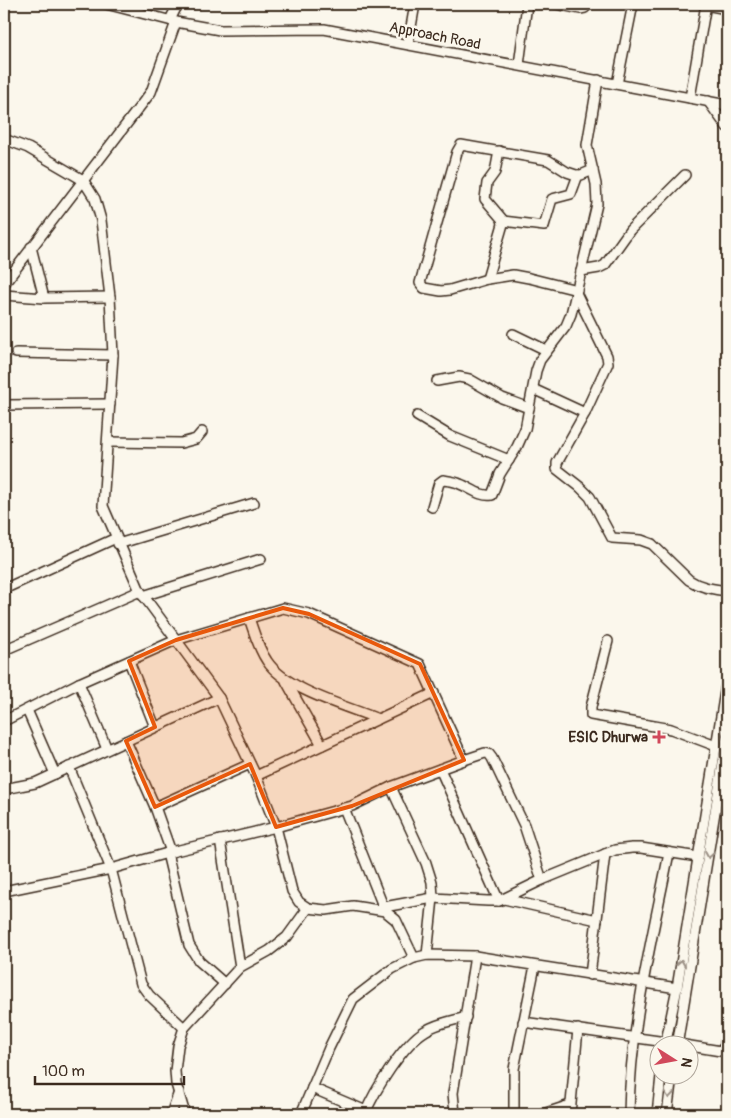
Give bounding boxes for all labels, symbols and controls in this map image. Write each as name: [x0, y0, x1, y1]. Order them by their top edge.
street label: Approach Road: [388, 18, 482, 54]
place label: ESIC Dhurwa: [568, 728, 648, 747]
marker: ESIC Dhurwa: [652, 730, 666, 744]
one-way arrow: [704, 850, 714, 859]
one-way arrow: [675, 959, 685, 968]
north arrow: [648, 1036, 698, 1086]
scale bar: [35, 1053, 184, 1085]
text: N: [677, 1056, 696, 1069]
text: 100 m: [42, 1062, 85, 1081]
one-way arrow: [664, 1091, 675, 1099]

